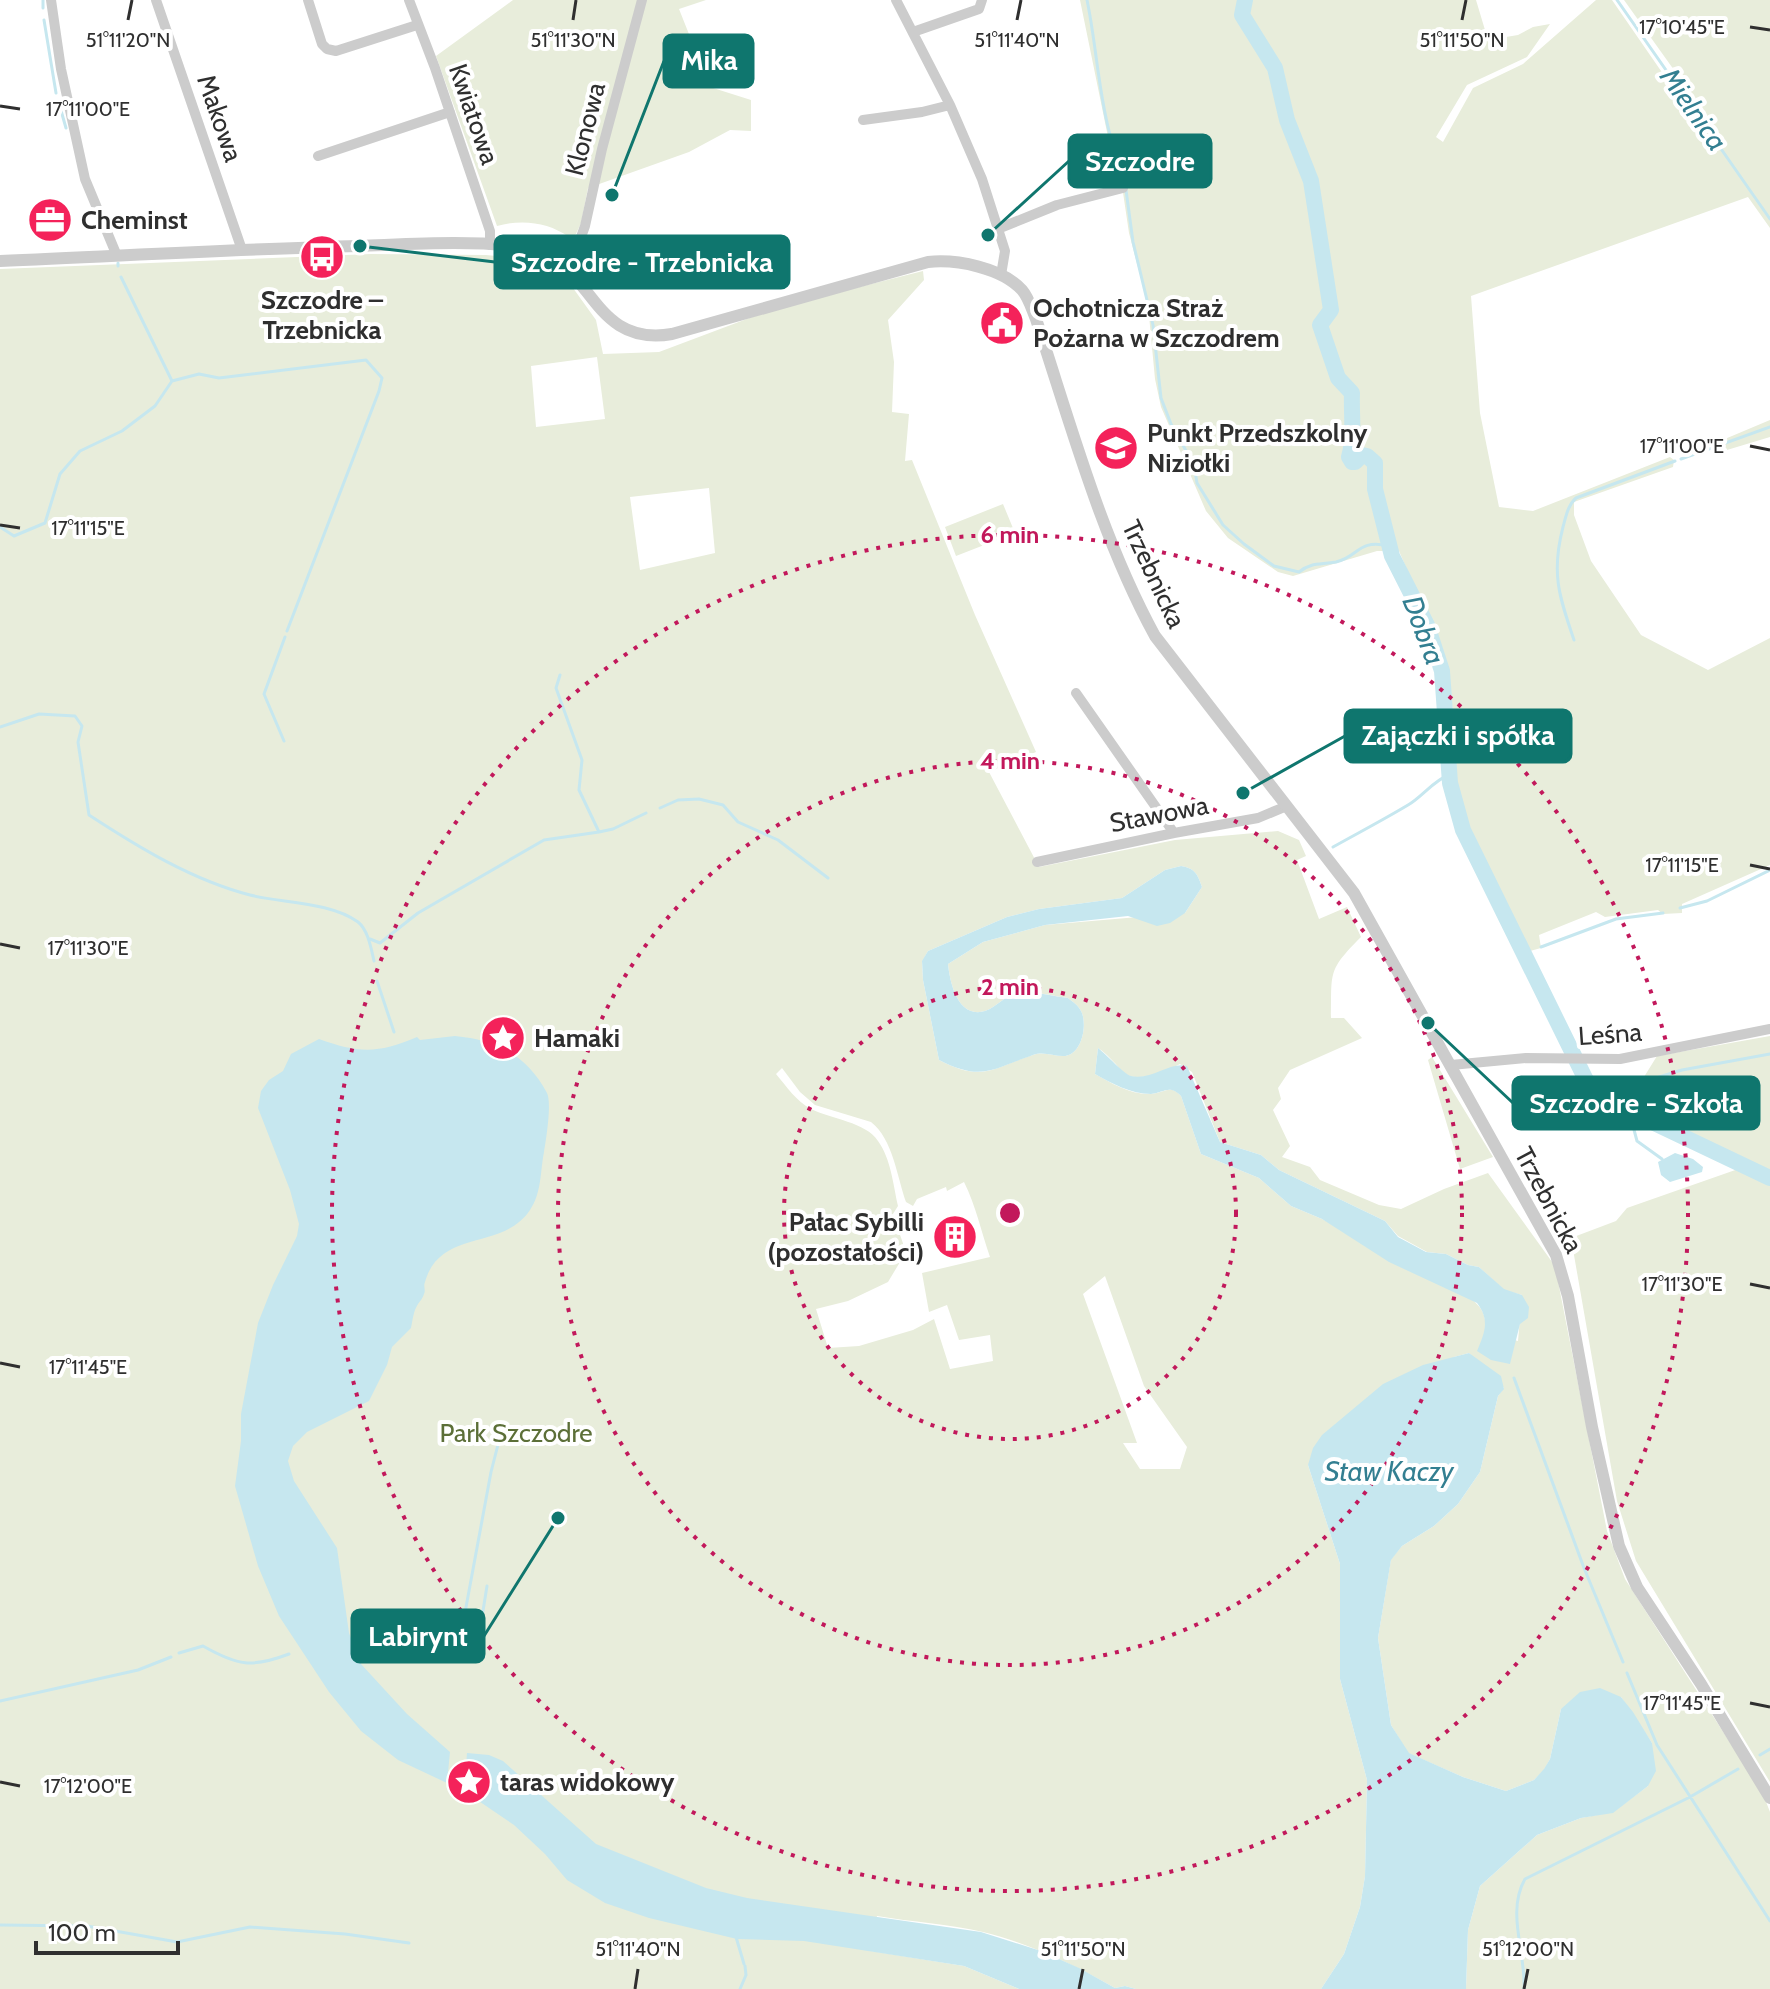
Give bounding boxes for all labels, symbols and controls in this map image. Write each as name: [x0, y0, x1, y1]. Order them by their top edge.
text: 17°10'45"E: [1639, 15, 1725, 39]
text: 51°11'20"N: [86, 28, 170, 52]
text: 51°11'30"N: [531, 28, 615, 52]
text: 51°11'40"N: [974, 28, 1060, 52]
text: 51°11'50"N: [1420, 28, 1504, 52]
callout: Mika: [664, 35, 753, 87]
text: Mika: [680, 43, 738, 77]
street label: Kwiatowa: [442, 60, 506, 169]
water label: Mielnica: [1653, 60, 1735, 157]
street label: Makowa: [190, 70, 250, 166]
street label: Klonowa: [558, 79, 612, 179]
text: 17°11'00"E: [46, 97, 130, 121]
callout: Szczodre: [1069, 135, 1211, 187]
text: Szczodre: [1085, 144, 1195, 178]
office icon: Cheminst: [26, 196, 74, 244]
place label: Cheminst: [81, 204, 188, 236]
bus stop icon: Szczodre – Trzebnicka: [298, 233, 346, 281]
callout: Szczodre - Trzebnicka: [495, 236, 789, 288]
text: Szczodre - Trzebnicka: [511, 245, 773, 279]
place label: Szczodre – Trzebnicka: [261, 284, 384, 346]
place label: Ochotnicza Straż Pożarna w Szczodrem: [1033, 292, 1280, 354]
public building icon: Ochotnicza Straż Pożarna w Szczodrem: [978, 299, 1026, 347]
place label: Punkt Przedszkolny Niziołki: [1147, 417, 1368, 479]
school or university icon: Punkt Przedszkolny Niziołki: [1092, 424, 1140, 472]
text: 17°11'00"E: [1640, 434, 1724, 458]
street label: Trzebnicka: [1115, 515, 1193, 633]
text: 17°11'15"E: [51, 516, 125, 540]
text: 6 min: [981, 520, 1039, 549]
water label: Dobra: [1395, 591, 1453, 669]
callout: Zajączki i spółka: [1345, 710, 1571, 762]
text: Zajączki i spółka: [1361, 718, 1555, 752]
text: 4 min: [980, 746, 1040, 775]
street label: Stawowa: [1107, 789, 1212, 839]
text: 17°11'15"E: [1645, 853, 1719, 877]
text: 17°11'30"E: [47, 936, 129, 960]
text: 2 min: [981, 972, 1039, 1001]
place icon: Hamaki: [479, 1014, 527, 1062]
street label: Leśna: [1577, 1016, 1643, 1052]
place label: Hamaki: [534, 1022, 620, 1054]
callout: Szczodre - Szkoła: [1513, 1077, 1759, 1129]
text: Szczodre - Szkoła: [1529, 1086, 1743, 1120]
street label: Trzebnicka: [1508, 1142, 1590, 1259]
centre of rings: [996, 1199, 1024, 1227]
place label: Pałac Sybilli (pozostałości): [768, 1206, 924, 1268]
building icon: Pałac Sybilli (pozostałości): [931, 1213, 979, 1261]
text: 17°11'30"E: [1641, 1272, 1723, 1296]
text: 17°11'45"E: [49, 1355, 127, 1379]
park label: Park Szczodre: [439, 1417, 593, 1449]
water label: Staw Kaczy: [1324, 1454, 1455, 1488]
callout: Labirynt: [352, 1610, 484, 1662]
text: Labirynt: [368, 1619, 468, 1653]
text: 17°11'45"E: [1643, 1691, 1721, 1715]
place icon: taras widokowy: [445, 1758, 493, 1806]
place label: taras widokowy: [500, 1766, 674, 1798]
text: 17°12'00"E: [44, 1774, 132, 1798]
scale bar: [36, 1905, 178, 1955]
text: 100 m: [48, 1918, 116, 1947]
text: 51°11'40"N: [595, 1937, 681, 1961]
text: 51°11'50"N: [1041, 1937, 1125, 1961]
text: 51°12'00"N: [1482, 1937, 1574, 1961]

